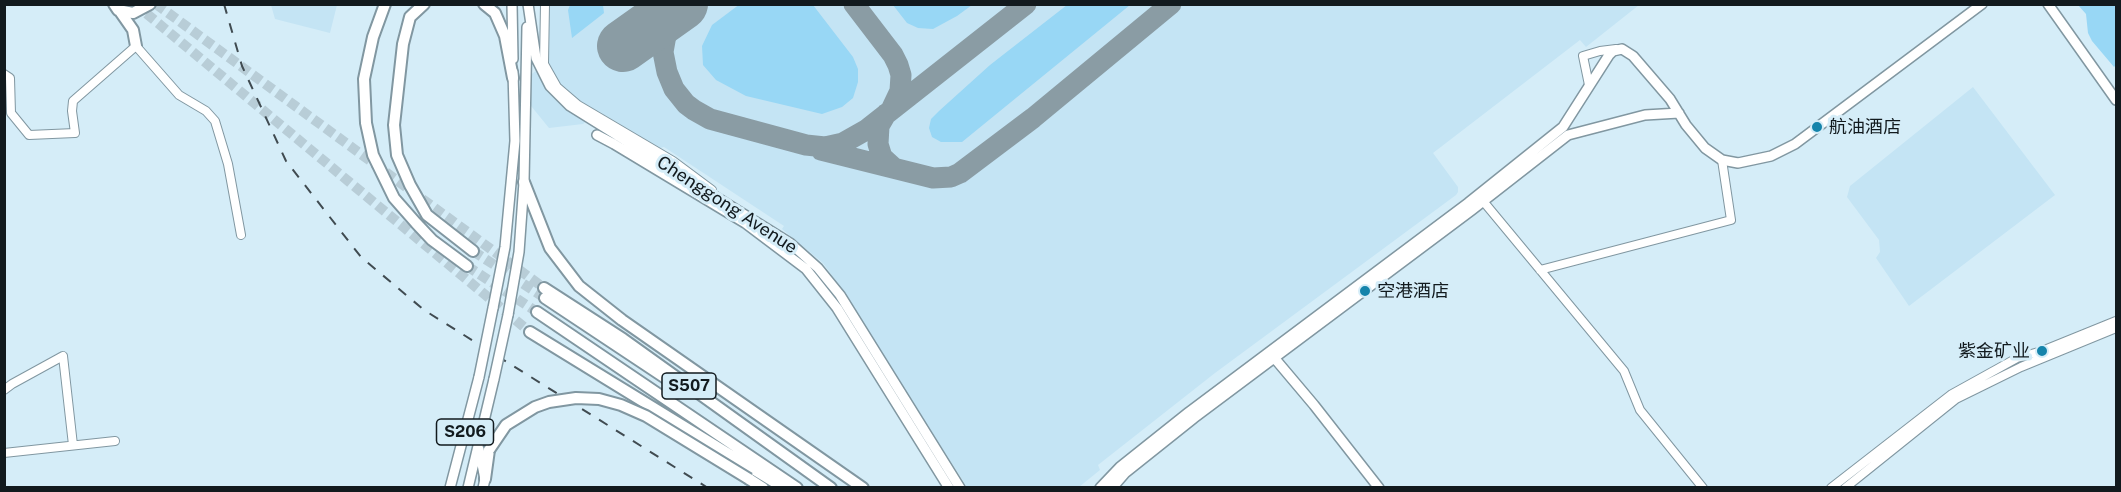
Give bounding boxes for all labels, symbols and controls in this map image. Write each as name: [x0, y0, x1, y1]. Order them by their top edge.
place label: 航油酒店: [1829, 116, 1901, 138]
marker: 航油酒店: [1810, 120, 1824, 134]
street label: Chenggong Avenue: [653, 152, 801, 258]
place label: 空港酒店: [1377, 280, 1449, 302]
marker: 空港酒店: [1358, 284, 1372, 298]
place label: 紫金矿业: [1958, 340, 2030, 362]
marker: 紫金矿业: [2035, 344, 2049, 358]
road number: S507: [662, 373, 716, 399]
road number: S206: [436, 419, 494, 445]

